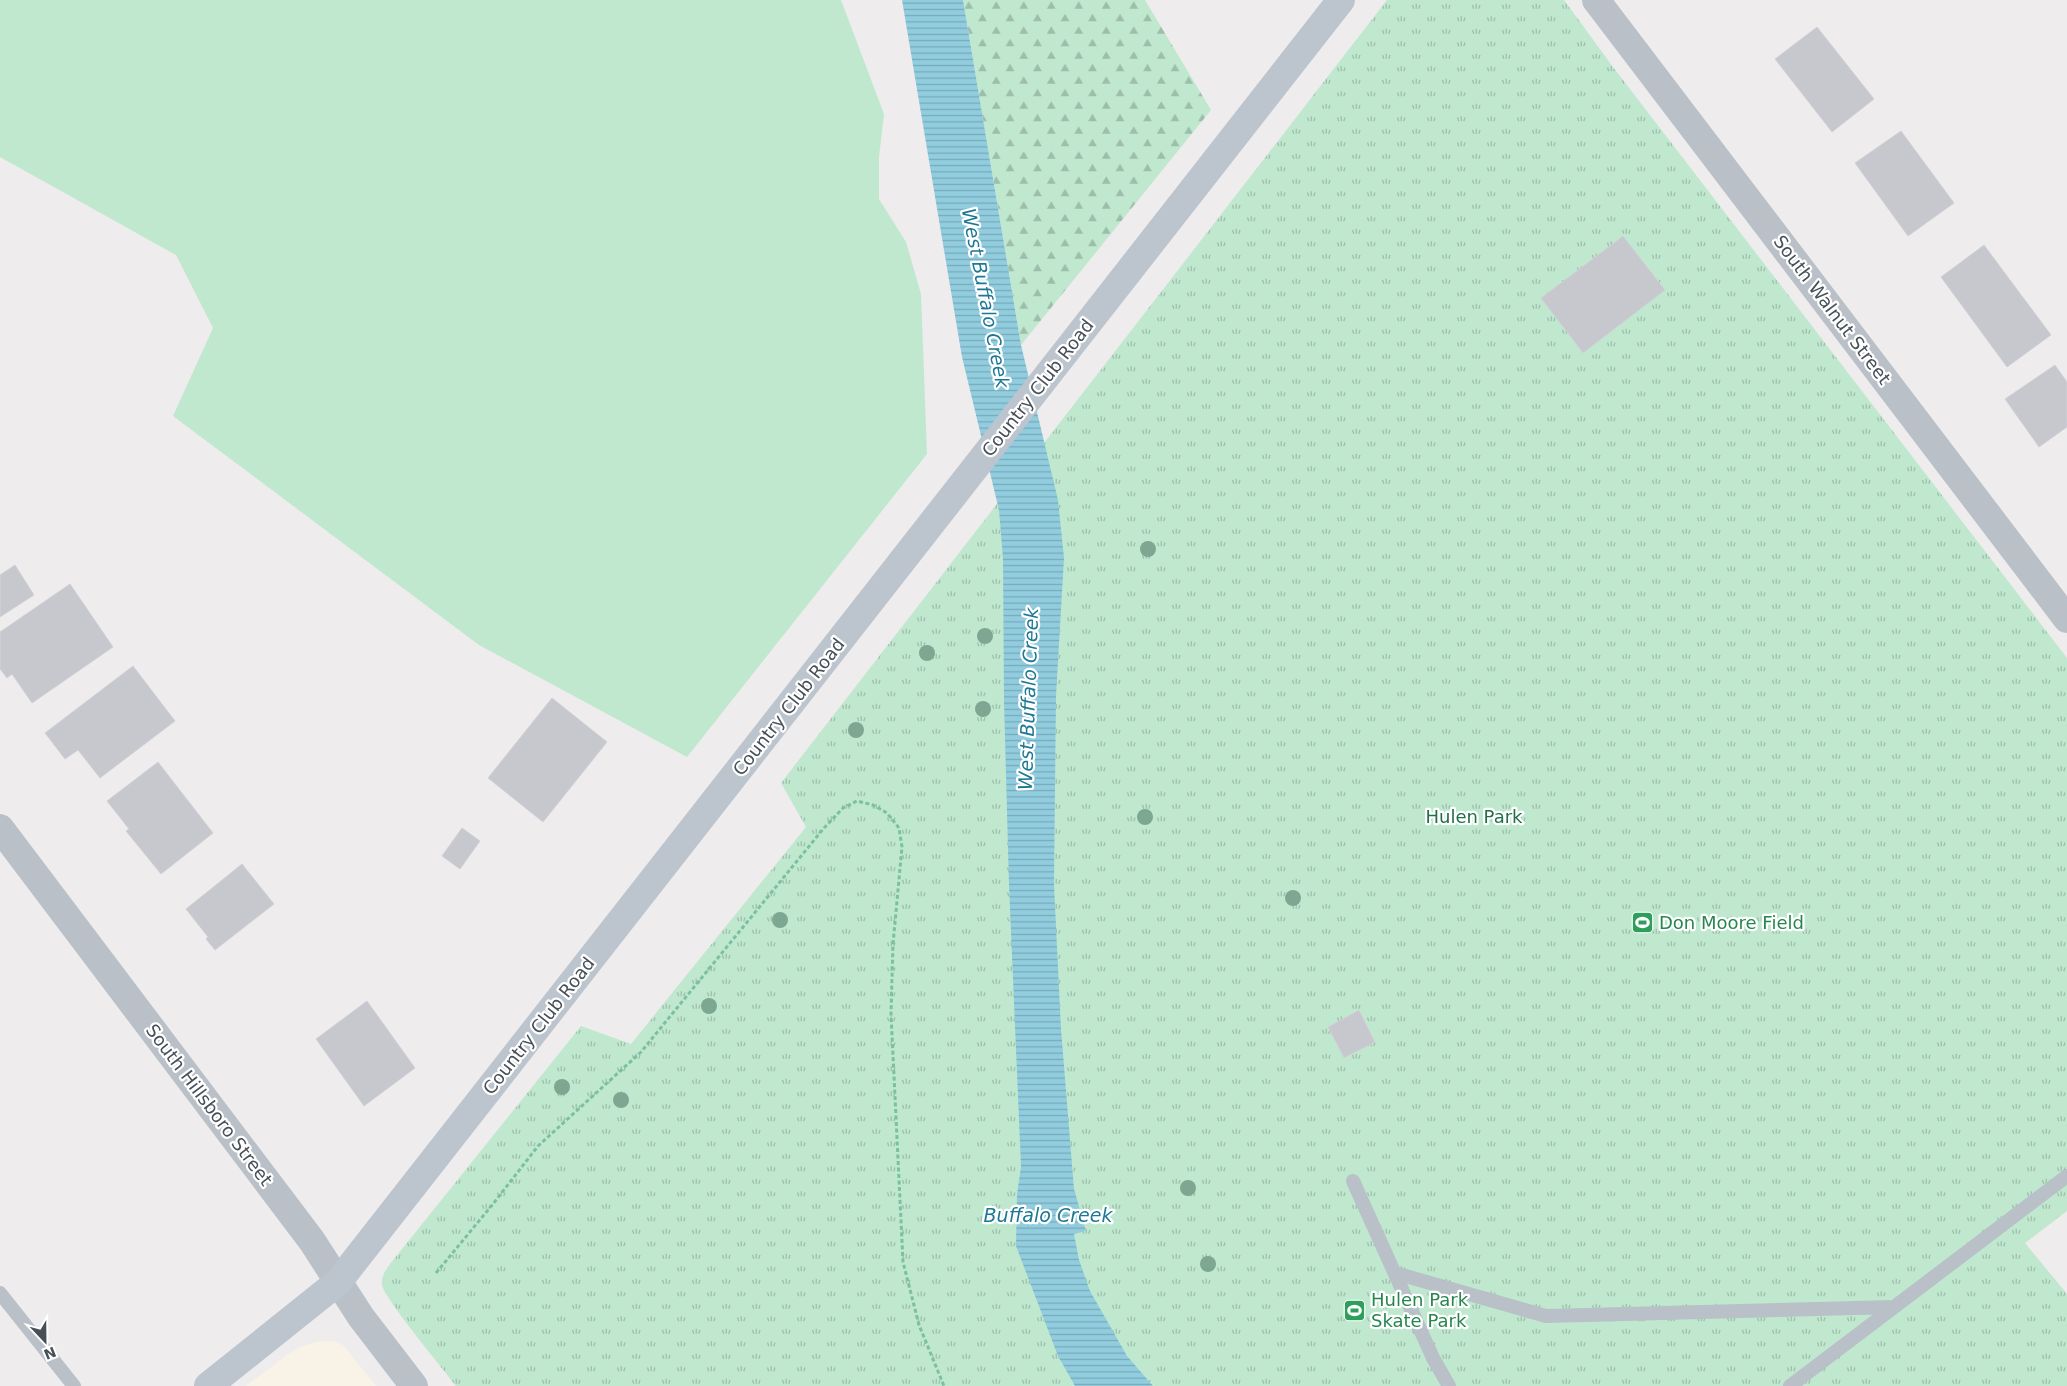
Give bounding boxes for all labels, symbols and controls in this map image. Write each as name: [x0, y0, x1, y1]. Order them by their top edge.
water label: West Buffalo Creek: [958, 206, 1014, 391]
street label: South Walnut Street: [1770, 231, 1895, 388]
street label: Country Club Road: [977, 315, 1098, 461]
water label: West Buffalo Creek: [1014, 606, 1042, 791]
street label: Country Club Road: [728, 634, 849, 780]
park label: Hulen Park: [1425, 806, 1523, 827]
sports icon: Don Moore Field: [1631, 911, 1655, 935]
place label: Don Moore Field: [1659, 912, 1804, 933]
street label: Country Club Road: [478, 953, 599, 1099]
street label: South Hillsboro Street: [142, 1020, 277, 1190]
water label: Buffalo Creek: [984, 1204, 1113, 1226]
place label: Hulen Park Skate Park: [1371, 1289, 1469, 1331]
sports icon: Hulen Park Skate Park: [1343, 1298, 1367, 1322]
north arrow: [20, 1316, 70, 1366]
text: N: [41, 1343, 58, 1363]

